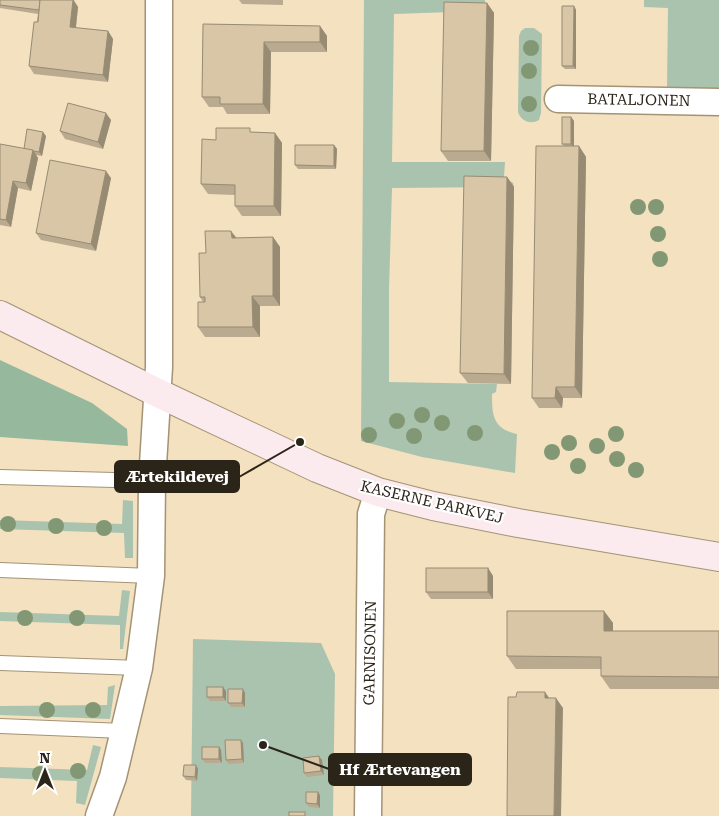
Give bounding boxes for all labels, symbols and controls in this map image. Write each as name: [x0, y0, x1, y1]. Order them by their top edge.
street label: BATALJONEN: [587, 90, 691, 110]
callout: Ærtekildevej: [115, 461, 239, 492]
text: Ærtekildevej: [125, 467, 229, 486]
street label: KASERNE PARKVEJ: [359, 477, 505, 527]
street label: GARNISONEN: [360, 600, 380, 706]
north arrow: [20, 746, 70, 796]
text: N: [40, 750, 51, 766]
callout: Hf Ærtevangen: [329, 754, 471, 785]
text: Hf Ærtevangen: [339, 760, 461, 779]

